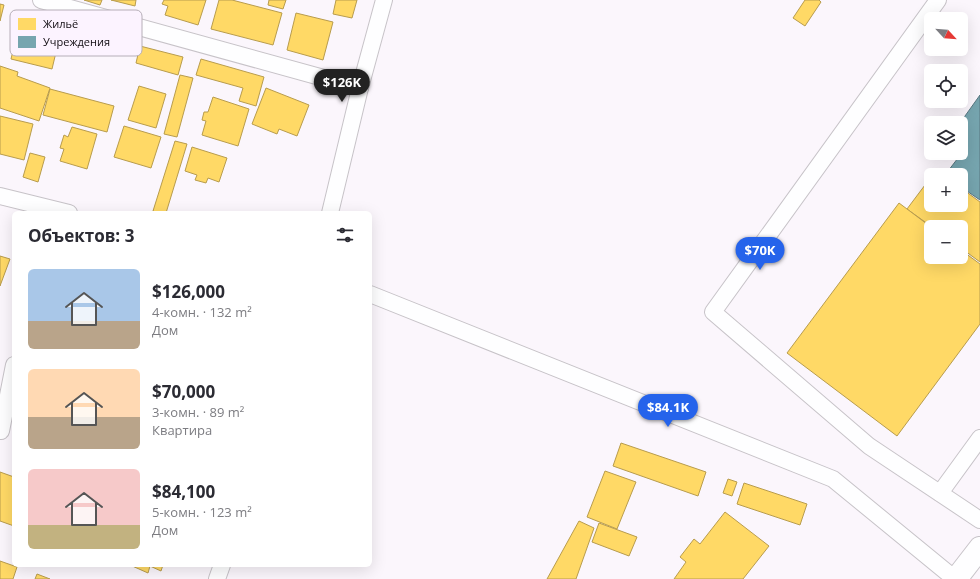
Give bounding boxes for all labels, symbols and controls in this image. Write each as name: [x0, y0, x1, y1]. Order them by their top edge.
legend: [10, 10, 142, 56]
north arrow: [924, 12, 968, 56]
map controls: [924, 12, 968, 264]
text: Жильё: [43, 16, 78, 31]
text: Учреждения: [43, 34, 110, 49]
button: locate: [924, 64, 968, 108]
pin: $126K: [314, 69, 370, 103]
text: $126K: [323, 73, 361, 91]
button: layers: [924, 116, 968, 160]
button: +: [924, 168, 968, 212]
button: −: [924, 220, 968, 264]
text: Объектов: 3: [28, 224, 134, 247]
icon: filters: [334, 224, 356, 246]
pin: $70K: [736, 237, 784, 271]
text: $70K: [745, 241, 775, 259]
text: $126,000: [152, 280, 225, 303]
icon: home: [60, 285, 108, 333]
text: 4-комн. · 132 m²: [152, 303, 252, 321]
text: Дом: [152, 321, 178, 339]
text: $70,000: [152, 380, 215, 403]
icon: home: [60, 385, 108, 433]
pin: $84.1K: [635, 394, 701, 428]
text: $84.1K: [647, 398, 689, 416]
text: 3-комн. · 89 m²: [152, 403, 244, 421]
text: Квартира: [152, 421, 212, 439]
text: $84,100: [152, 480, 215, 503]
icon: home: [60, 485, 108, 533]
text: 5-комн. · 123 m²: [152, 503, 252, 521]
text: Дом: [152, 521, 178, 539]

